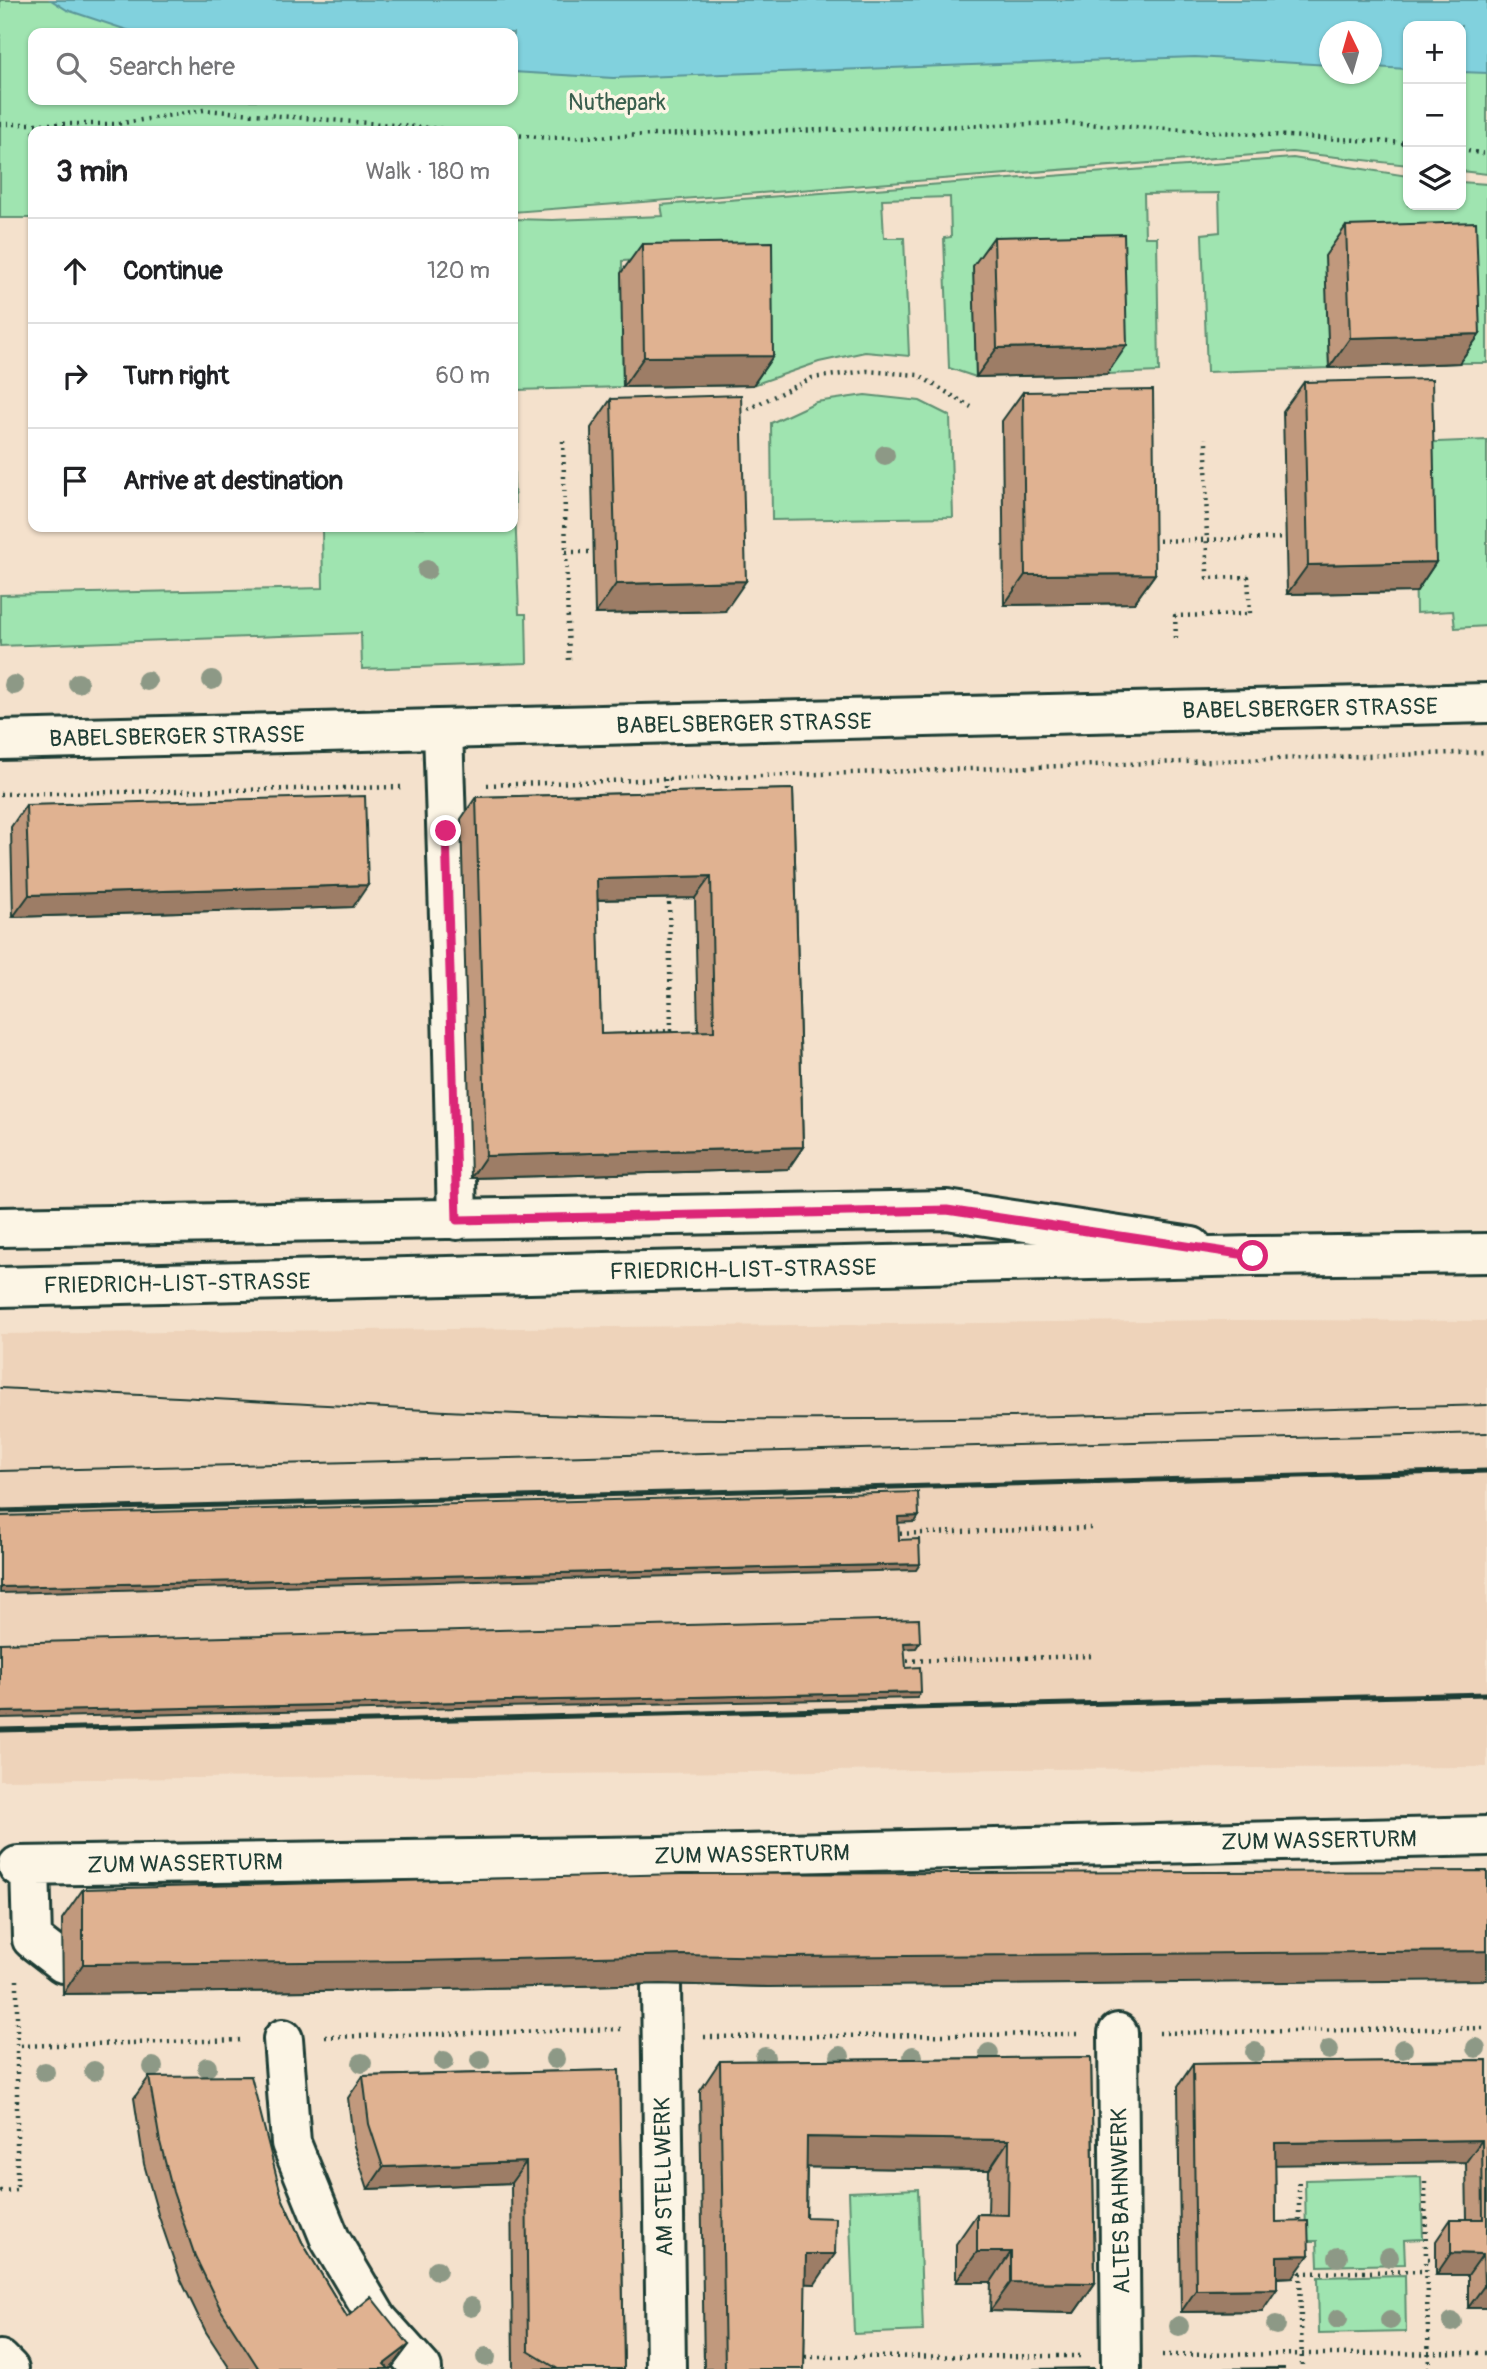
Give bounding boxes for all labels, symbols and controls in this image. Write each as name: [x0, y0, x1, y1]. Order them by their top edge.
north arrow: [1319, 21, 1382, 84]
map controls: [1403, 21, 1466, 210]
button: +: [1403, 21, 1466, 84]
search box: [28, 28, 518, 105]
icon: search: [52, 48, 90, 86]
text: Search here: [108, 51, 235, 83]
button: −: [1403, 84, 1466, 147]
park label: Nuthepark: [568, 88, 666, 117]
button: layers: [1403, 147, 1466, 210]
text: 3 min: [56, 153, 128, 190]
text: Walk · 180 m: [365, 157, 490, 186]
icon: ahead: [56, 252, 94, 290]
text: Continue: [123, 255, 223, 287]
text: 120 m: [427, 256, 490, 285]
icon: right: [56, 357, 94, 395]
text: Turn right: [123, 360, 229, 392]
text: 60 m: [435, 361, 490, 390]
icon: arrive: [56, 462, 94, 500]
text: Arrive at destination: [123, 465, 343, 497]
street label: BABELSBERGER STRASSE: [1182, 692, 1438, 725]
street label: BABELSBERGER STRASSE: [616, 707, 872, 740]
street label: BABELSBERGER STRASSE: [49, 720, 305, 753]
route end: [430, 815, 461, 846]
route start: [1237, 1240, 1268, 1271]
street label: FRIEDRICH-LIST-STRASSE: [609, 1253, 877, 1286]
street label: FRIEDRICH-LIST-STRASSE: [43, 1267, 311, 1300]
street label: ZUM WASSERTURM: [1221, 1824, 1417, 1857]
street label: ZUM WASSERTURM: [654, 1838, 850, 1871]
street label: ZUM WASSERTURM: [87, 1847, 283, 1880]
street label: AM STELLWERK: [648, 2097, 679, 2257]
street label: ALTES BAHNWERK: [1104, 2108, 1137, 2294]

